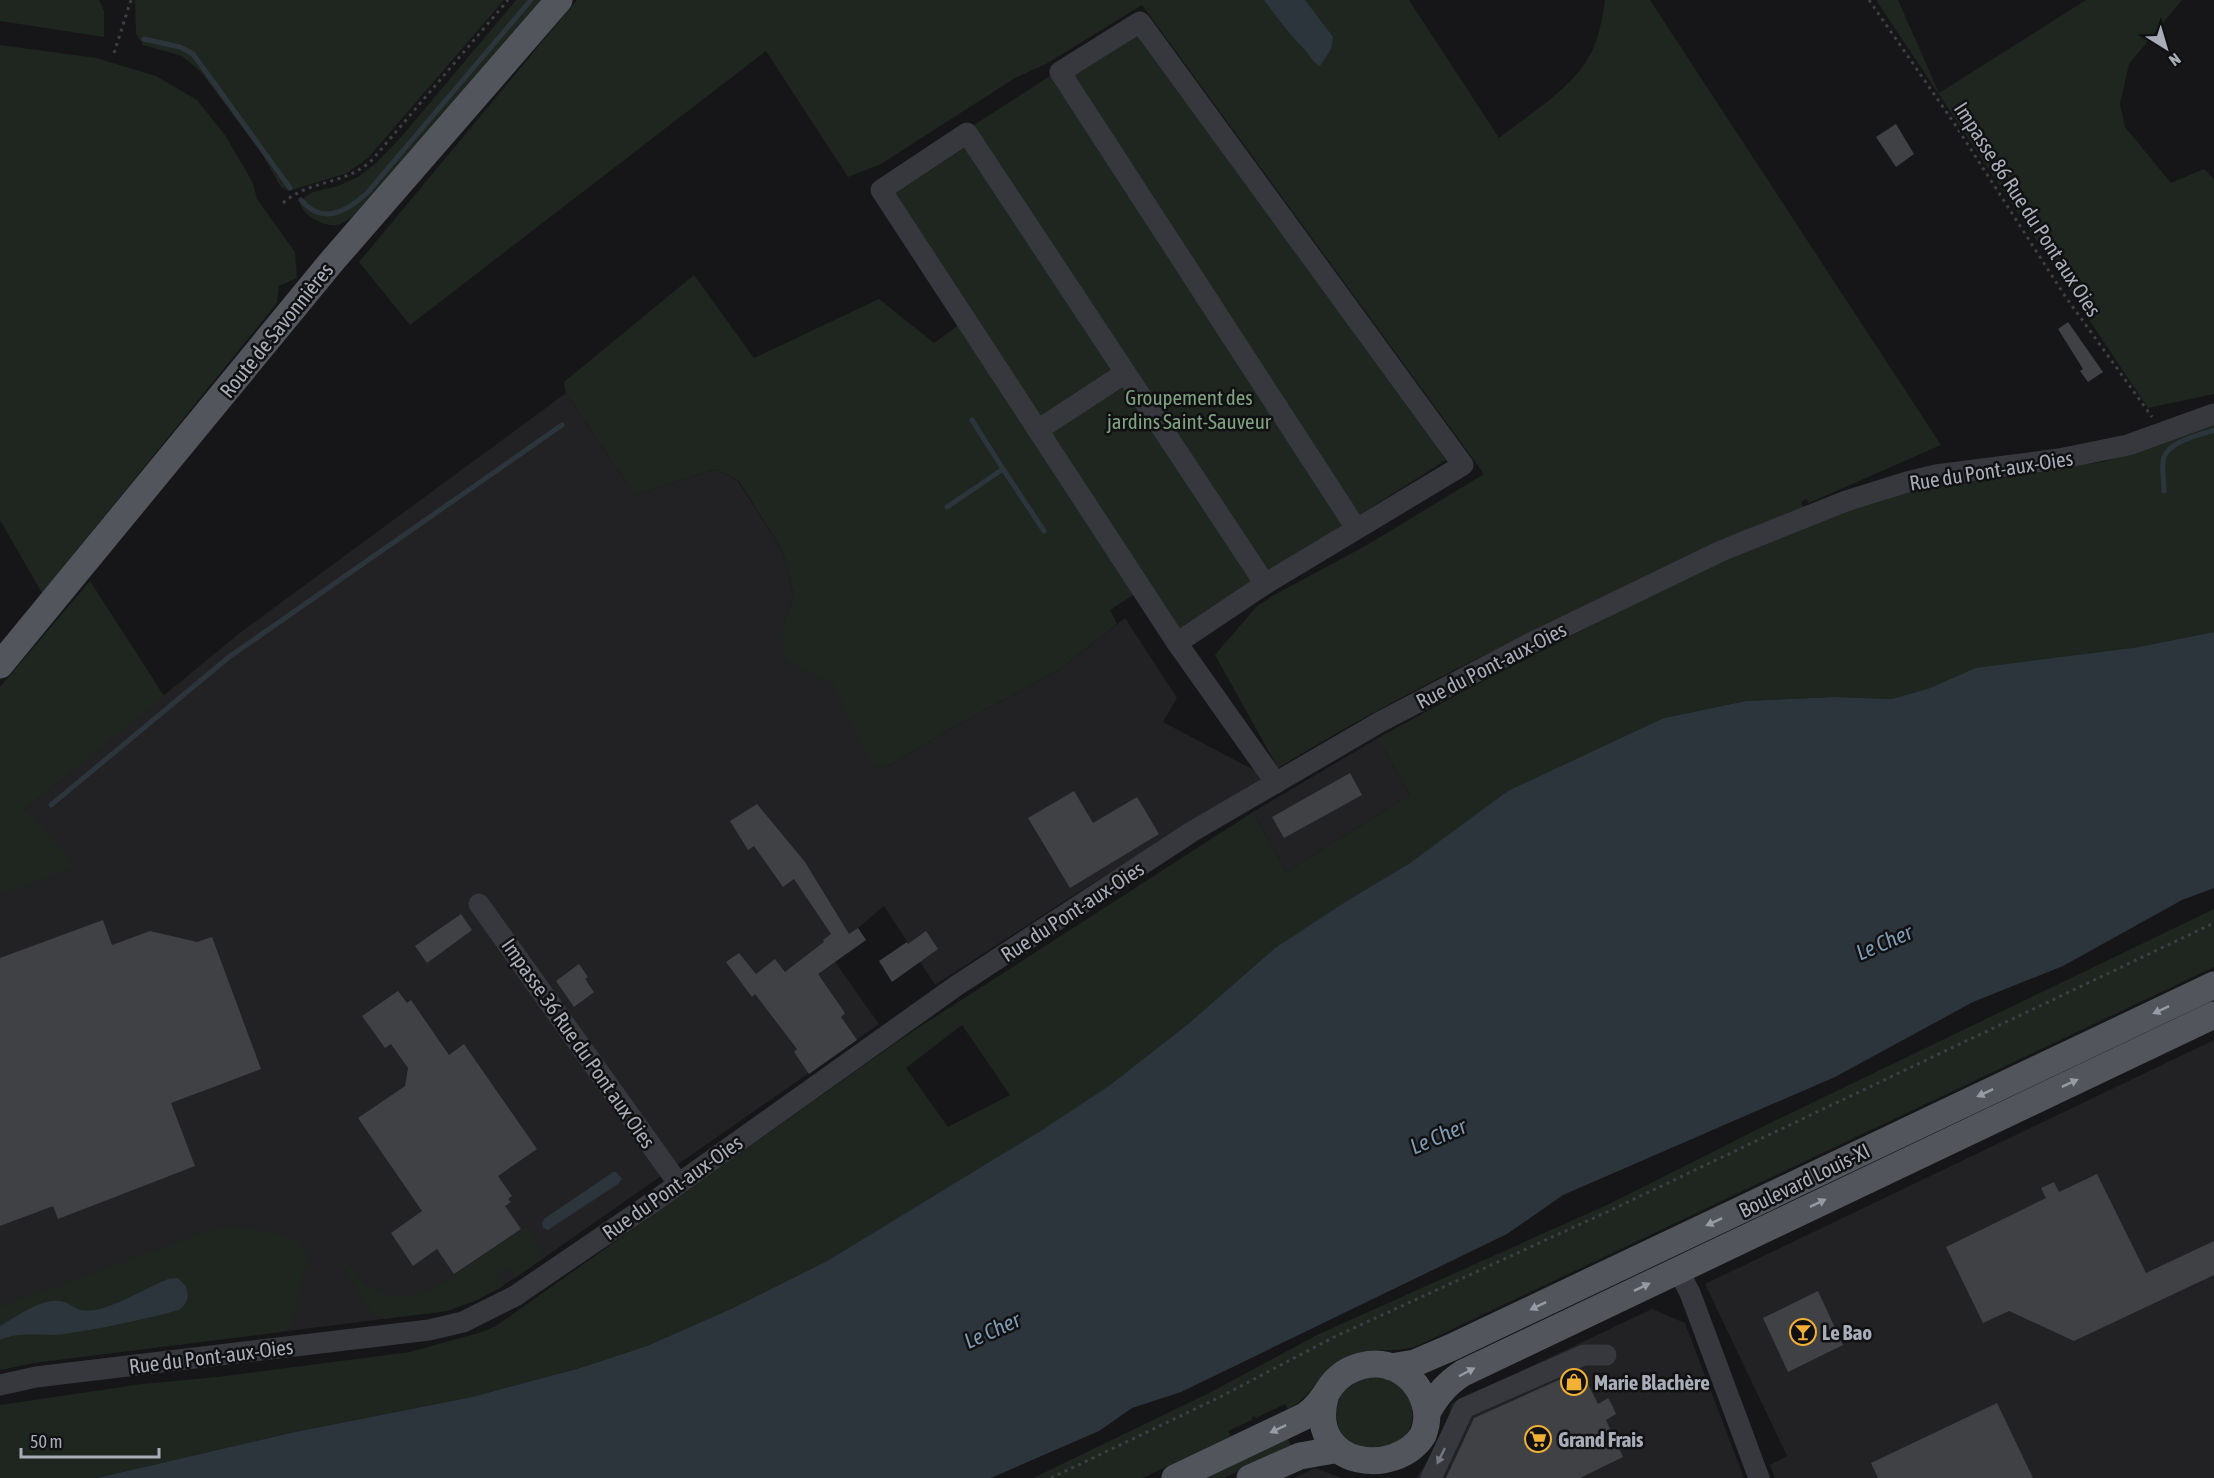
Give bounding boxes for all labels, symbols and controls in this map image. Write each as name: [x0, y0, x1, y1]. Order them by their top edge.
north arrow: [2136, 18, 2196, 78]
text: N: [2166, 50, 2184, 70]
street label: Impasse 86 Rue du Pont aux Oies: [1950, 97, 2106, 321]
street label: Route de Savonnières: [214, 258, 338, 402]
park label: Groupement des jardins Saint-Sauveur: [1106, 385, 1272, 433]
street label: Rue du Pont-aux-Oies: [1908, 445, 2074, 495]
street label: Rue du Pont-aux-Oies: [1412, 617, 1570, 713]
street label: Rue du Pont-aux-Oies: [996, 856, 1148, 966]
water label: Le Cher: [1852, 918, 1917, 965]
street label: Impasse 36 Rue du Pont aux Oies: [497, 934, 661, 1152]
one-way arrow: [2153, 1005, 2170, 1014]
one-way arrow: [2062, 1079, 2079, 1088]
one-way arrow: [1976, 1089, 1993, 1098]
water label: Le Cher: [1406, 1112, 1471, 1159]
street label: Rue du Pont-aux-Oies: [597, 1130, 747, 1244]
street label: Boulevard Louis-XI: [1735, 1138, 1873, 1222]
one-way arrow: [1809, 1198, 1826, 1207]
one-way arrow: [1706, 1218, 1723, 1227]
one-way arrow: [1634, 1282, 1651, 1291]
one-way arrow: [1529, 1301, 1546, 1310]
water label: Le Cher: [960, 1306, 1025, 1354]
bar icon: Le Bao: [1788, 1317, 1818, 1347]
place label: Le Bao: [1822, 1320, 1872, 1344]
street label: Rue du Pont-aux-Oies: [128, 1334, 294, 1378]
one-way arrow: [1458, 1367, 1475, 1377]
shop icon: Marie Blachère: [1559, 1367, 1589, 1397]
place label: Marie Blachère: [1594, 1370, 1710, 1394]
scale bar: [21, 1421, 159, 1459]
supermarket icon: Grand Frais: [1523, 1424, 1553, 1454]
one-way arrow: [1269, 1425, 1286, 1434]
place label: Grand Frais: [1558, 1427, 1644, 1451]
text: 50 m: [30, 1431, 62, 1452]
one-way arrow: [1437, 1447, 1446, 1464]

